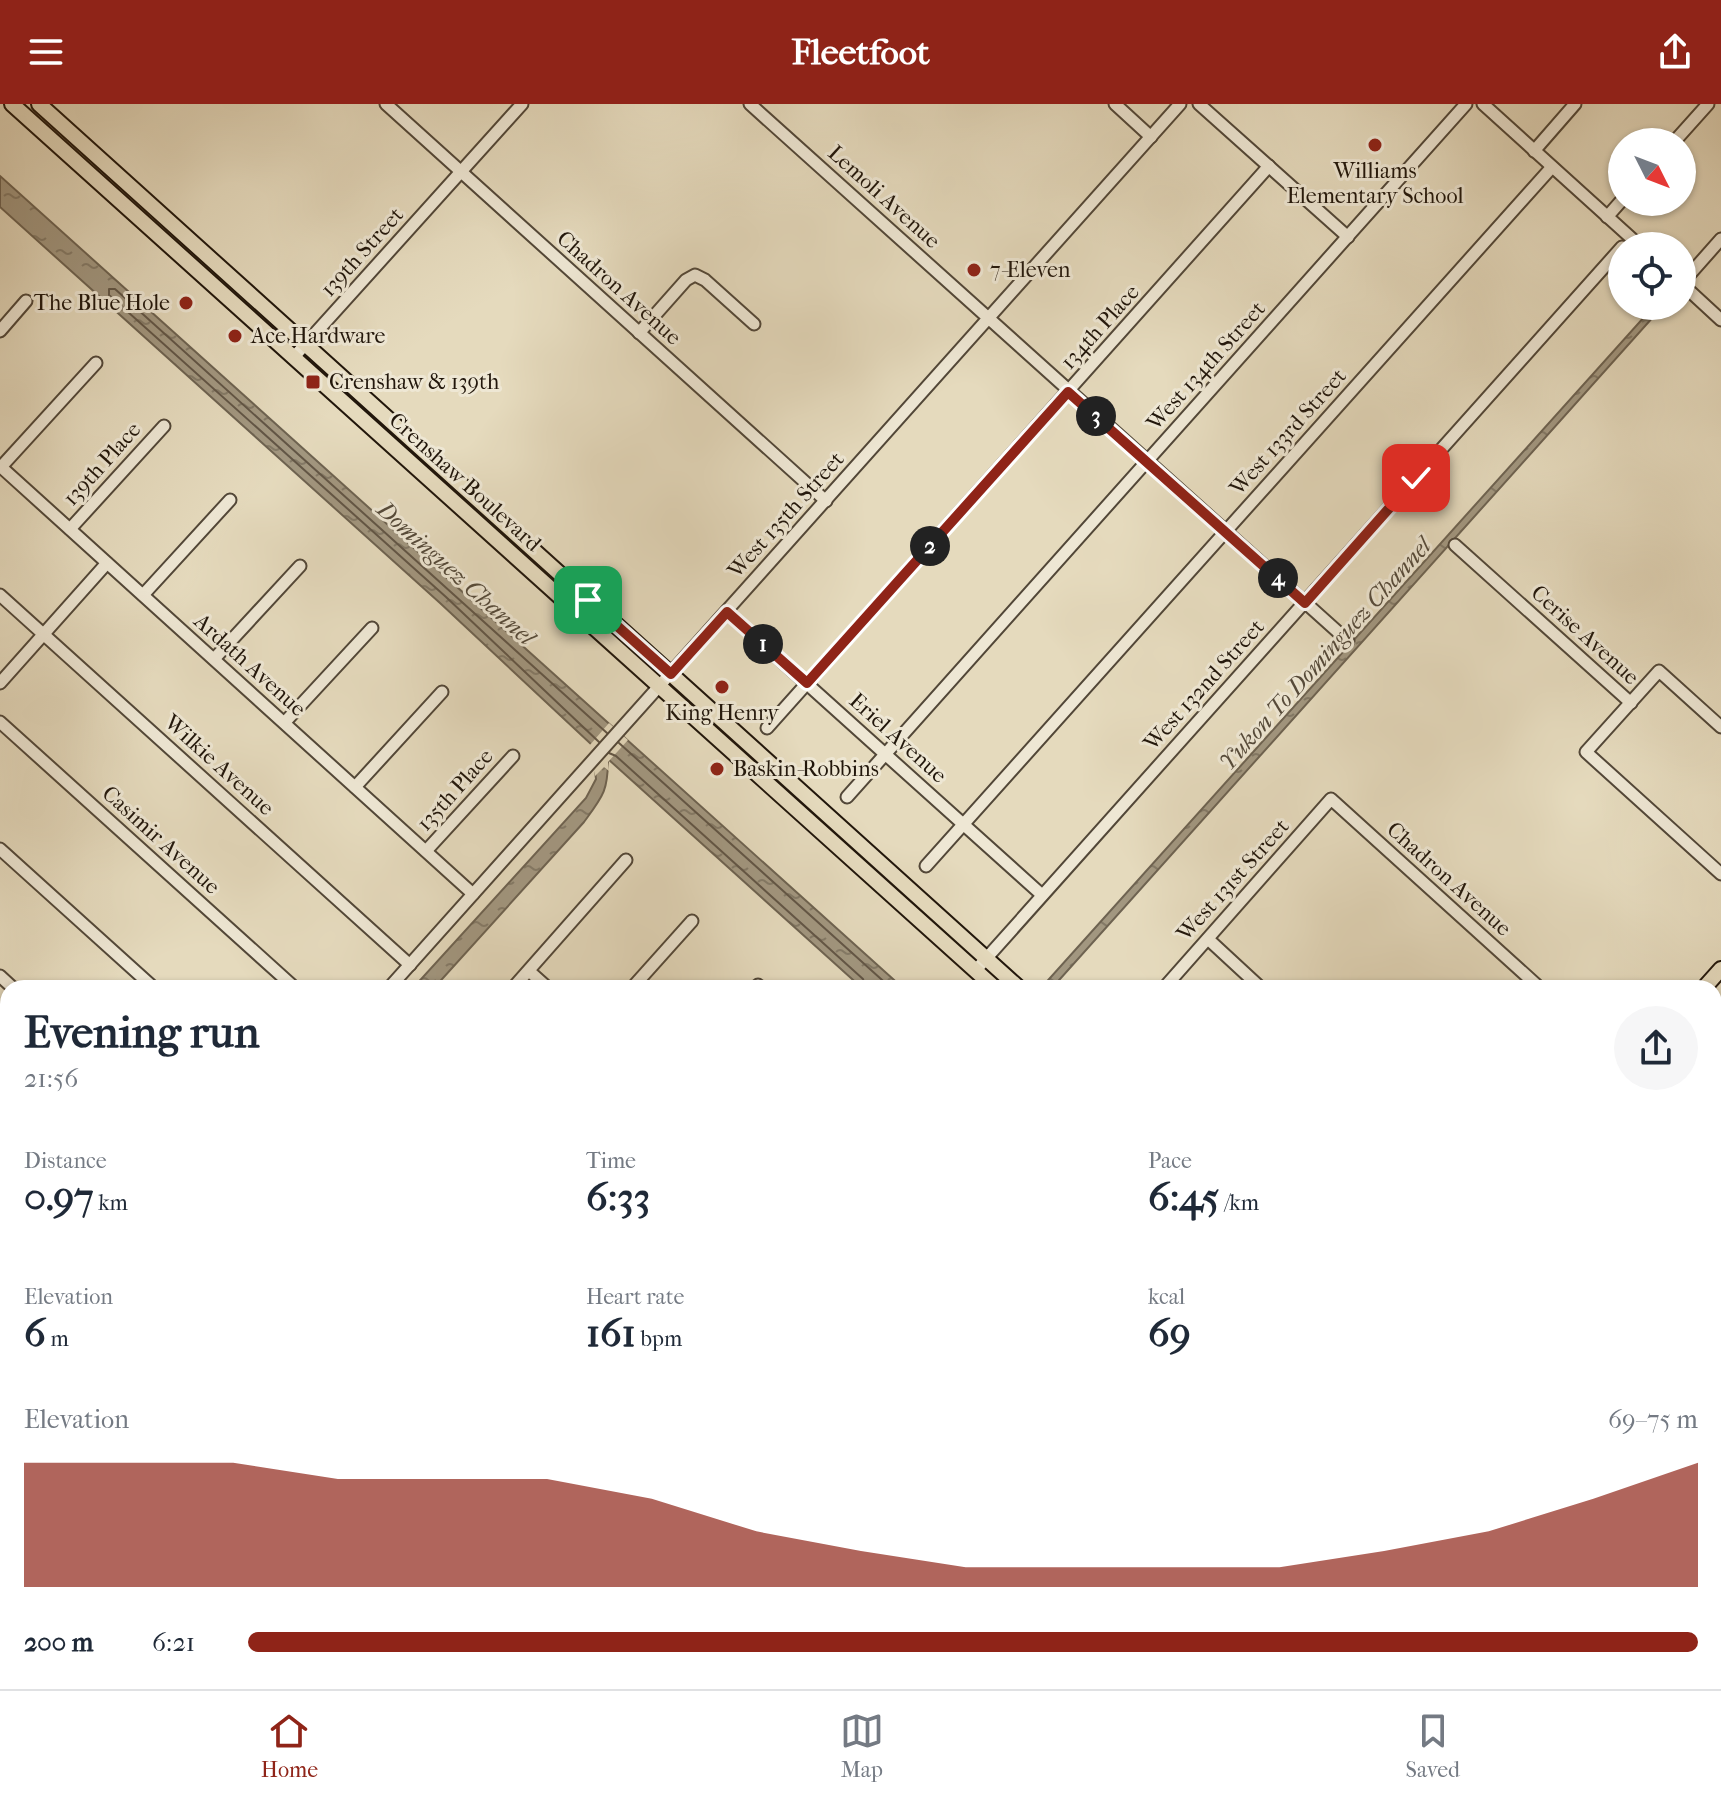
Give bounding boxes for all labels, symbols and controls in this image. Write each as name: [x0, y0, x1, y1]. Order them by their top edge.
icon: menu: [24, 30, 68, 74]
icon: share: [1653, 30, 1697, 74]
text: Fleetfoot: [791, 31, 930, 73]
north arrow: [1608, 128, 1696, 216]
map controls: [1608, 128, 1696, 320]
marker: Williams Elementary School: [1366, 136, 1384, 154]
street label: Lemoli Avenue: [823, 140, 945, 254]
place label: Williams Elementary School: [1286, 158, 1464, 209]
street label: 139th Street: [315, 202, 409, 302]
street label: Chadron Avenue: [552, 225, 687, 351]
button: locate: [1608, 232, 1696, 320]
place label: 7-Eleven: [990, 257, 1071, 283]
marker: 7-Eleven: [965, 261, 983, 279]
street label: 134th Place: [1055, 279, 1145, 375]
place label: The Blue Hole: [34, 290, 170, 316]
marker: The Blue Hole: [177, 294, 195, 312]
street label: West 134th Street: [1141, 296, 1271, 437]
place label: Ace Hardware: [250, 323, 386, 349]
marker: Ace Hardware: [226, 327, 244, 345]
street label: West 133rd Street: [1224, 363, 1352, 501]
place label: Crenshaw & 139th: [329, 369, 500, 395]
marker: Crenshaw & 139th: [304, 373, 322, 391]
pin: 3: [1076, 396, 1116, 436]
text: 3: [1091, 403, 1101, 429]
street label: Crenshaw Boulevard: [384, 407, 547, 558]
street label: 139th Place: [58, 417, 146, 511]
pin: [1382, 444, 1450, 512]
street label: West 135th Street: [722, 446, 850, 584]
icon: check: [1394, 456, 1438, 500]
water label: Dominguez Channel: [370, 494, 543, 653]
pin: 2: [910, 526, 950, 566]
water label: Yukon To Dominguez Channel: [1213, 530, 1439, 776]
text: 2: [924, 533, 936, 559]
pin: 4: [1258, 558, 1298, 598]
text: 4: [1272, 565, 1285, 591]
pin: [554, 566, 622, 634]
icon: arrive: [566, 578, 610, 622]
street label: Cerise Avenue: [1526, 580, 1644, 690]
street label: Ardath Avenue: [188, 607, 311, 722]
street label: West 132nd Street: [1138, 614, 1270, 757]
pin: 1: [743, 624, 783, 664]
text: 1: [759, 631, 767, 657]
marker: King Henry: [713, 678, 731, 696]
street label: Eriel Avenue: [844, 688, 952, 788]
place label: King Henry: [665, 700, 780, 726]
street label: Wilkie Avenue: [158, 708, 279, 821]
street label: 135th Place: [411, 744, 499, 836]
place label: Baskin-Robbins: [733, 756, 879, 782]
marker: Baskin-Robbins: [708, 760, 726, 778]
street label: Casimir Avenue: [97, 780, 225, 900]
street label: West 131st Street: [1171, 814, 1295, 947]
street label: Chadron Avenue: [1382, 816, 1517, 942]
button: share: [1614, 1006, 1698, 1090]
text: Evening run: [24, 1007, 259, 1058]
text: 21:56: [24, 1063, 78, 1094]
text: Distance: [24, 1148, 107, 1174]
text: Time: [586, 1148, 636, 1174]
text: Pace: [1148, 1148, 1192, 1174]
text: 0.97: [24, 1174, 94, 1220]
text: 6:33: [586, 1174, 650, 1220]
text: 6:45: [1148, 1174, 1219, 1220]
text: km: [94, 1190, 128, 1216]
text: /km: [1219, 1190, 1259, 1216]
text: Elevation: [24, 1284, 113, 1310]
text: Heart rate: [586, 1284, 685, 1310]
text: kcal: [1148, 1284, 1185, 1310]
text: 6: [24, 1310, 46, 1356]
text: 161: [586, 1310, 636, 1356]
text: 69: [1148, 1310, 1191, 1356]
text: m: [46, 1326, 69, 1352]
text: bpm: [636, 1326, 682, 1352]
text: Elevation: [24, 1404, 129, 1435]
text: 69–75 m: [1608, 1404, 1698, 1435]
text: 200 m: [24, 1627, 93, 1658]
text: 6:21: [152, 1627, 195, 1658]
tab: Home: [261, 1709, 318, 1783]
tab: Map: [840, 1709, 884, 1783]
tab: Saved: [1406, 1709, 1460, 1783]

